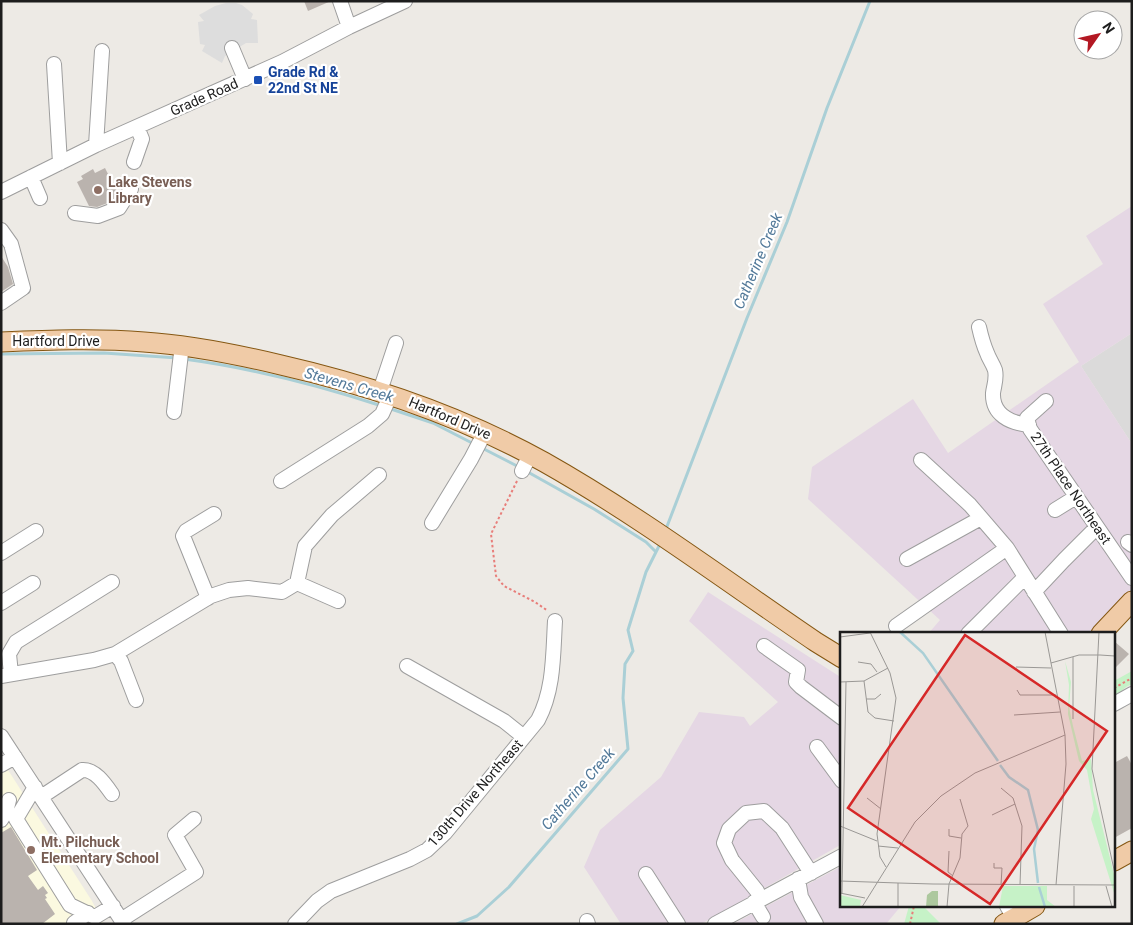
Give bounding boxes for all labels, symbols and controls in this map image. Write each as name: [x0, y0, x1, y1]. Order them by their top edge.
north arrow: [1073, 10, 1123, 60]
text: N: [1099, 19, 1118, 36]
place label: Grade Rd & 22nd St NE: [268, 64, 339, 96]
marker: Grade Rd & 22nd St NE: [252, 74, 264, 86]
street label: Grade Road: [168, 75, 240, 119]
place label: Lake Stevens Library: [108, 174, 192, 206]
marker: Lake Stevens Library: [92, 184, 104, 196]
water label: Catherine Creek: [730, 210, 787, 312]
street label: Hartford Drive: [12, 333, 100, 349]
water label: Stevens Creek: [302, 364, 396, 406]
street label: Hartford Drive: [407, 394, 493, 442]
street label: 27th Place Northeast: [1028, 429, 1115, 547]
inset map: [840, 632, 1116, 908]
street label: 130th Drive Northeast: [424, 736, 526, 850]
water label: Catherine Creek: [537, 744, 619, 834]
place label: Mt. Pilchuck Elementary School: [41, 834, 159, 866]
marker: Mt. Pilchuck Elementary School: [25, 844, 37, 856]

